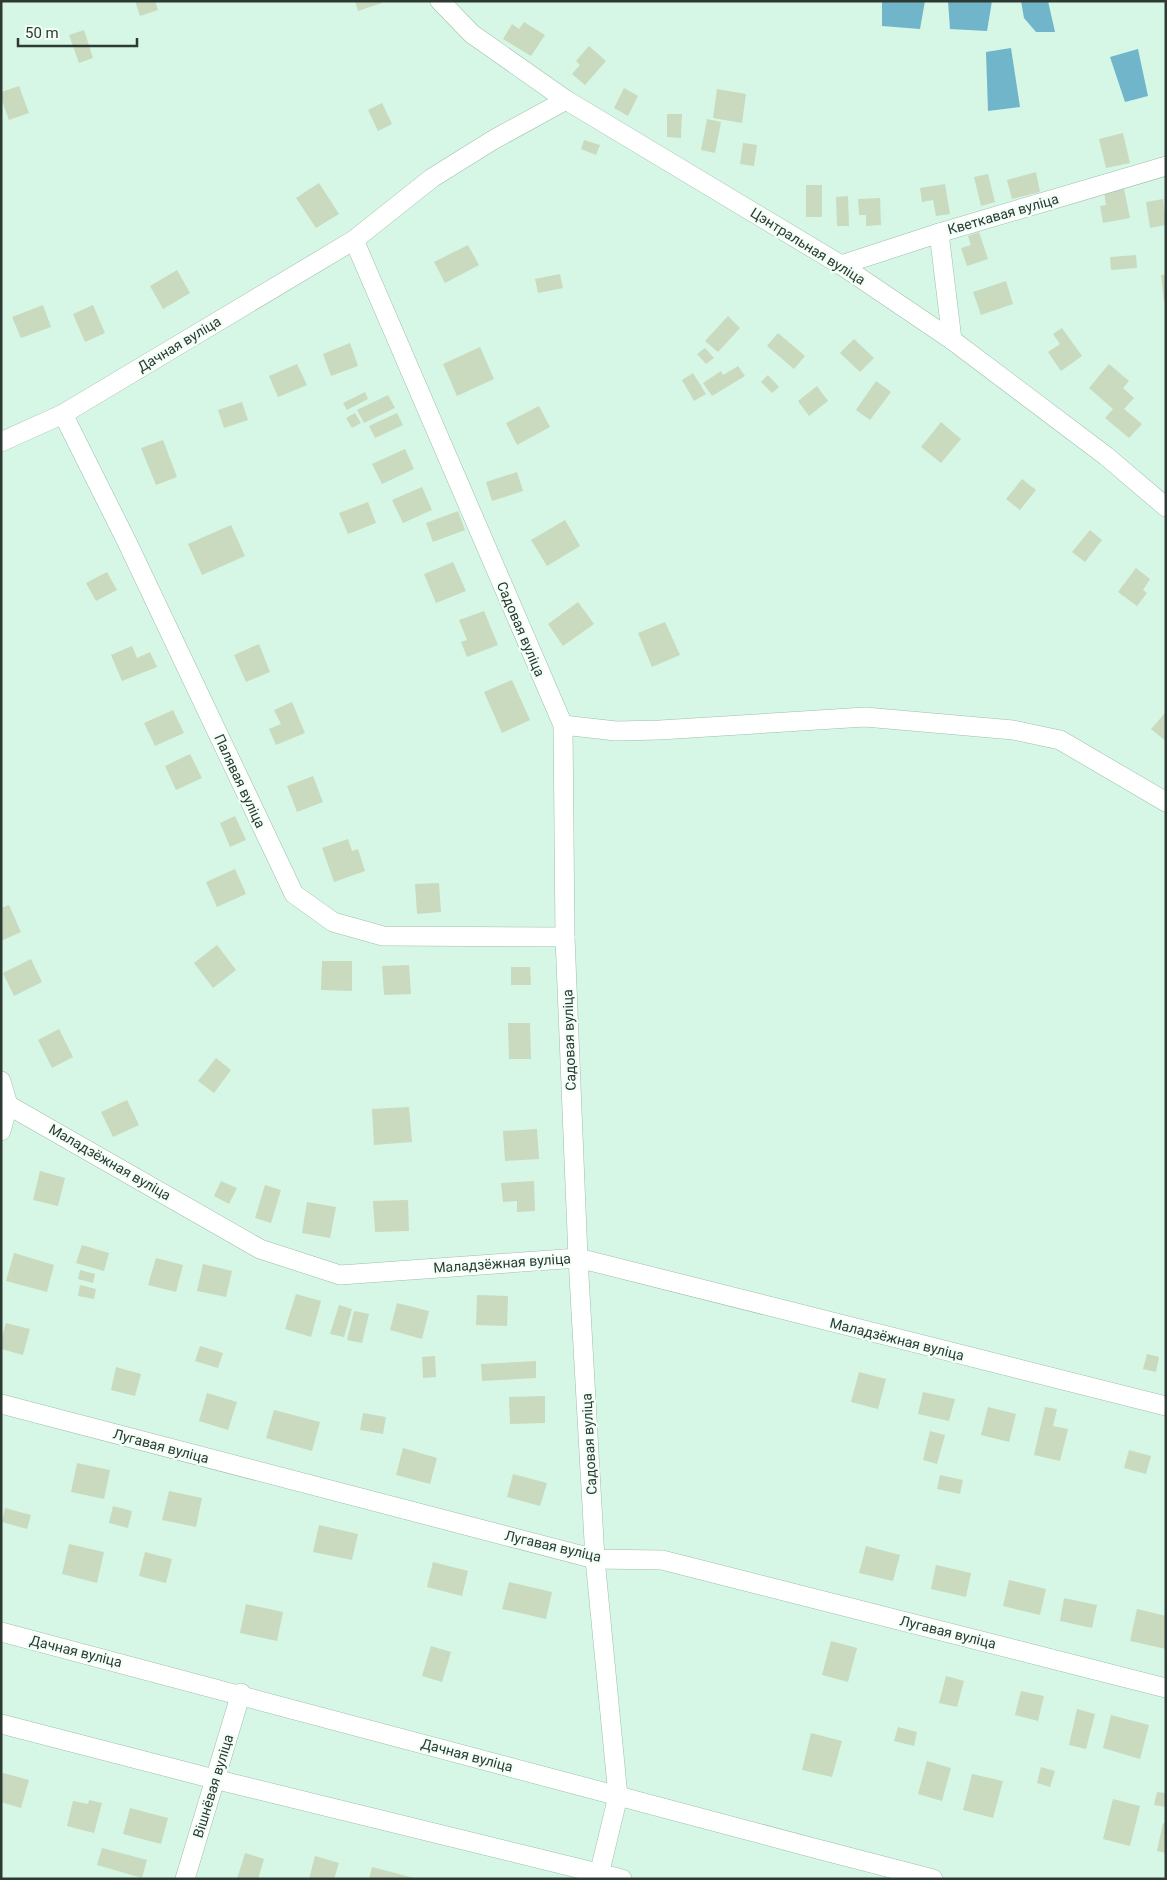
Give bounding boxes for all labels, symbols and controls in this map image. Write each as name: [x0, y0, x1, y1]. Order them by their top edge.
scale bar: [18, 15, 136, 47]
text: 50 m: [25, 24, 59, 42]
street label: Кветкавая вуліца: [946, 190, 1060, 238]
street label: Цэнтральная вуліца: [748, 204, 868, 288]
street label: Дачная вуліца: [134, 313, 224, 375]
street label: Садовая вуліца: [494, 579, 548, 679]
street label: Палявая вуліца: [211, 731, 269, 831]
street label: Садовая вуліца: [559, 989, 579, 1091]
street label: Маладзёжная вуліца: [46, 1121, 174, 1203]
street label: Маладзёжная вуліца: [433, 1250, 571, 1276]
street label: Маладзёжная вуліца: [828, 1315, 966, 1363]
street label: Садовая вуліца: [578, 1393, 600, 1495]
street label: Лугавая вуліца: [111, 1426, 211, 1466]
street label: Лугавая вуліца: [503, 1527, 603, 1565]
street label: Лугавая вуліца: [898, 1612, 998, 1652]
street label: Дачная вуліца: [28, 1632, 124, 1670]
street label: Вішнёвая вуліца: [190, 1732, 236, 1840]
street label: Дачная вуліца: [419, 1735, 515, 1775]

